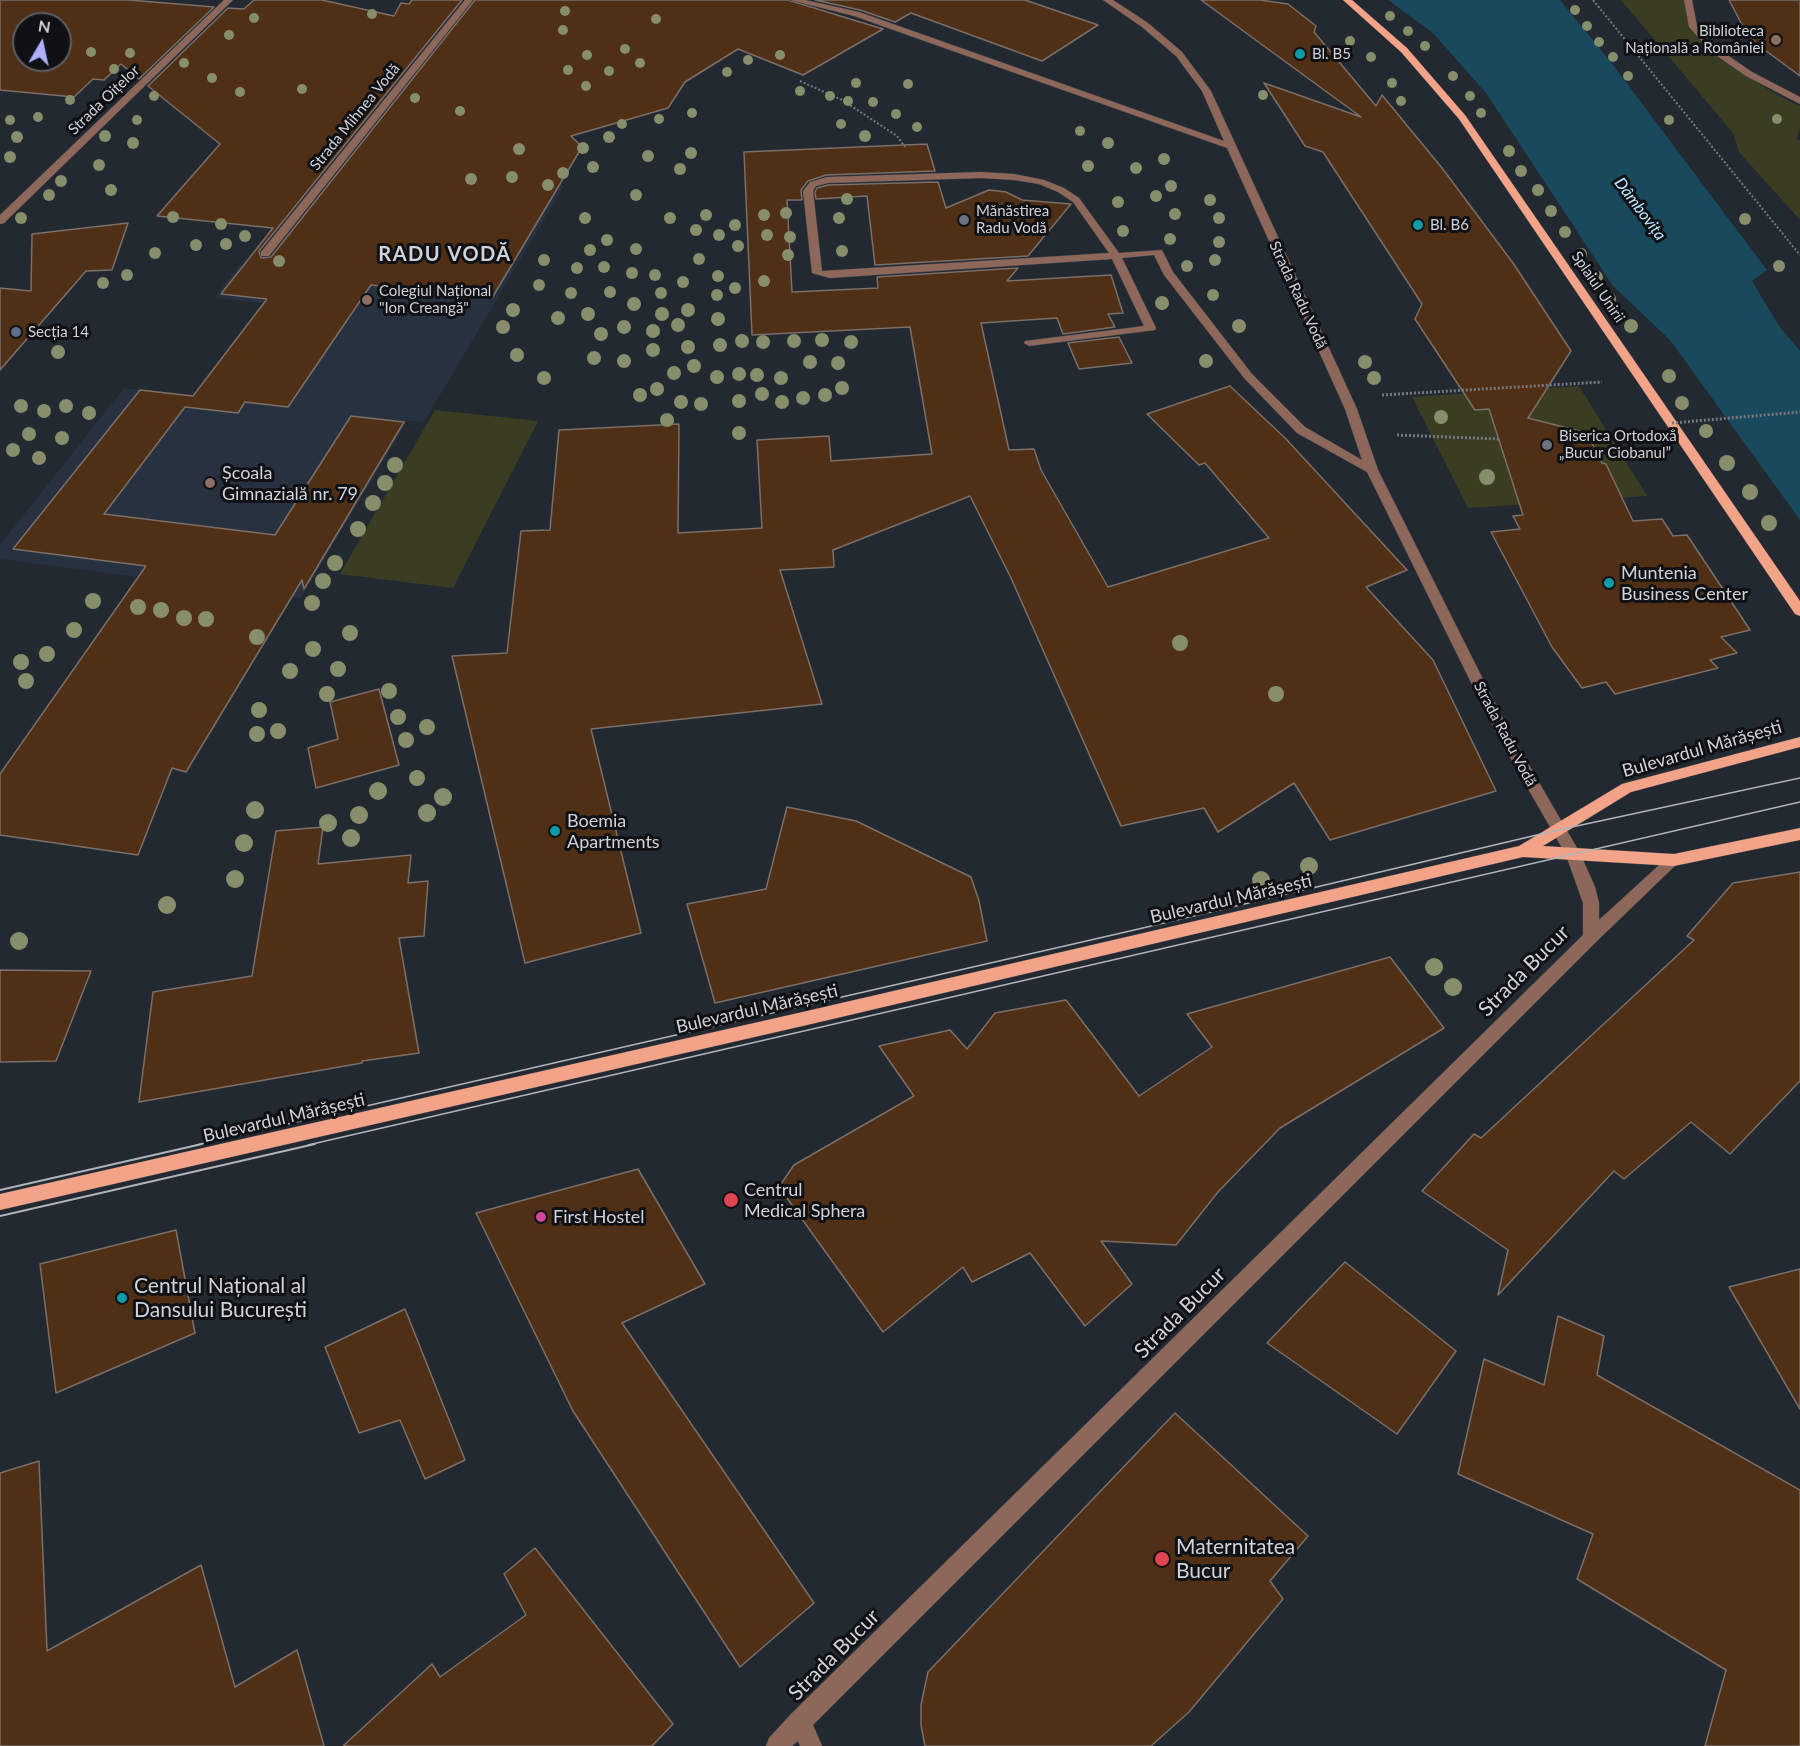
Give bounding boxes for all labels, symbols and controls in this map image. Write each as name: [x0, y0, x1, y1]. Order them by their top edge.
north arrow: [12, 12, 72, 72]
text: N: [37, 15, 52, 36]
place label: Biblioteca Națională a României: [1625, 22, 1764, 57]
marker: Biblioteca Națională a României: [1769, 33, 1783, 47]
place label: Bl. B5: [1312, 45, 1351, 63]
marker: Bl. B5: [1293, 47, 1307, 61]
street label: Strada Mihnea Vodă: [306, 60, 404, 174]
street label: Strada Oițelor: [65, 62, 143, 138]
water label: Dâmbovița: [1610, 174, 1670, 244]
place label: Mănăstirea Radu Vodă: [976, 202, 1049, 237]
marker: Mănăstirea Radu Vodă: [957, 213, 971, 227]
place label: Bl. B6: [1430, 216, 1469, 234]
marker: Bl. B6: [1411, 218, 1425, 232]
street label: Strada Radu Vodă: [1265, 238, 1331, 352]
district label: RADU VODĂ: [378, 243, 512, 267]
street label: Splaiul Unirii: [1568, 248, 1628, 326]
place label: Colegiul Național "Ion Creangă": [379, 282, 491, 317]
marker: Colegiul Național "Ion Creangă": [360, 293, 374, 307]
place label: Secția 14: [28, 323, 89, 341]
marker: Secția 14: [9, 325, 23, 339]
place label: Biserica Ortodoxă „Bucur Ciobanul”: [1559, 427, 1677, 462]
marker: Biserica Ortodoxă „Bucur Ciobanul”: [1540, 438, 1554, 452]
place label: Școala Gimnazială nr. 79: [222, 462, 358, 504]
marker: Școala Gimnazială nr. 79: [203, 476, 217, 490]
place label: Muntenia Business Center: [1621, 562, 1748, 604]
marker: Muntenia Business Center: [1602, 576, 1616, 590]
street label: Strada Radu Vodă: [1470, 678, 1540, 790]
street label: Bulevardul Mărășești: [1620, 716, 1784, 782]
place label: Boemia Apartments: [567, 810, 660, 852]
marker: Boemia Apartments: [548, 824, 562, 838]
street label: Bulevardul Mărășești: [1148, 870, 1314, 928]
street label: Strada Bucur: [1473, 920, 1575, 1022]
street label: Bulevardul Mărășești: [674, 980, 840, 1038]
street label: Bulevardul Mărășești: [201, 1089, 367, 1147]
place label: Centrul Medical Sphera: [744, 1179, 865, 1222]
marker: Centrul Medical Sphera: [722, 1191, 740, 1209]
place label: First Hostel: [553, 1206, 644, 1228]
marker: First Hostel: [534, 1210, 548, 1224]
street label: Strada Bucur: [1129, 1262, 1231, 1364]
place label: Centrul Național al Dansului București: [134, 1273, 307, 1323]
marker: Centrul Național al Dansului București: [115, 1291, 129, 1305]
place label: Maternitatea Bucur: [1176, 1534, 1295, 1584]
marker: Maternitatea Bucur: [1153, 1550, 1171, 1568]
street label: Strada Bucur: [783, 1604, 885, 1706]

